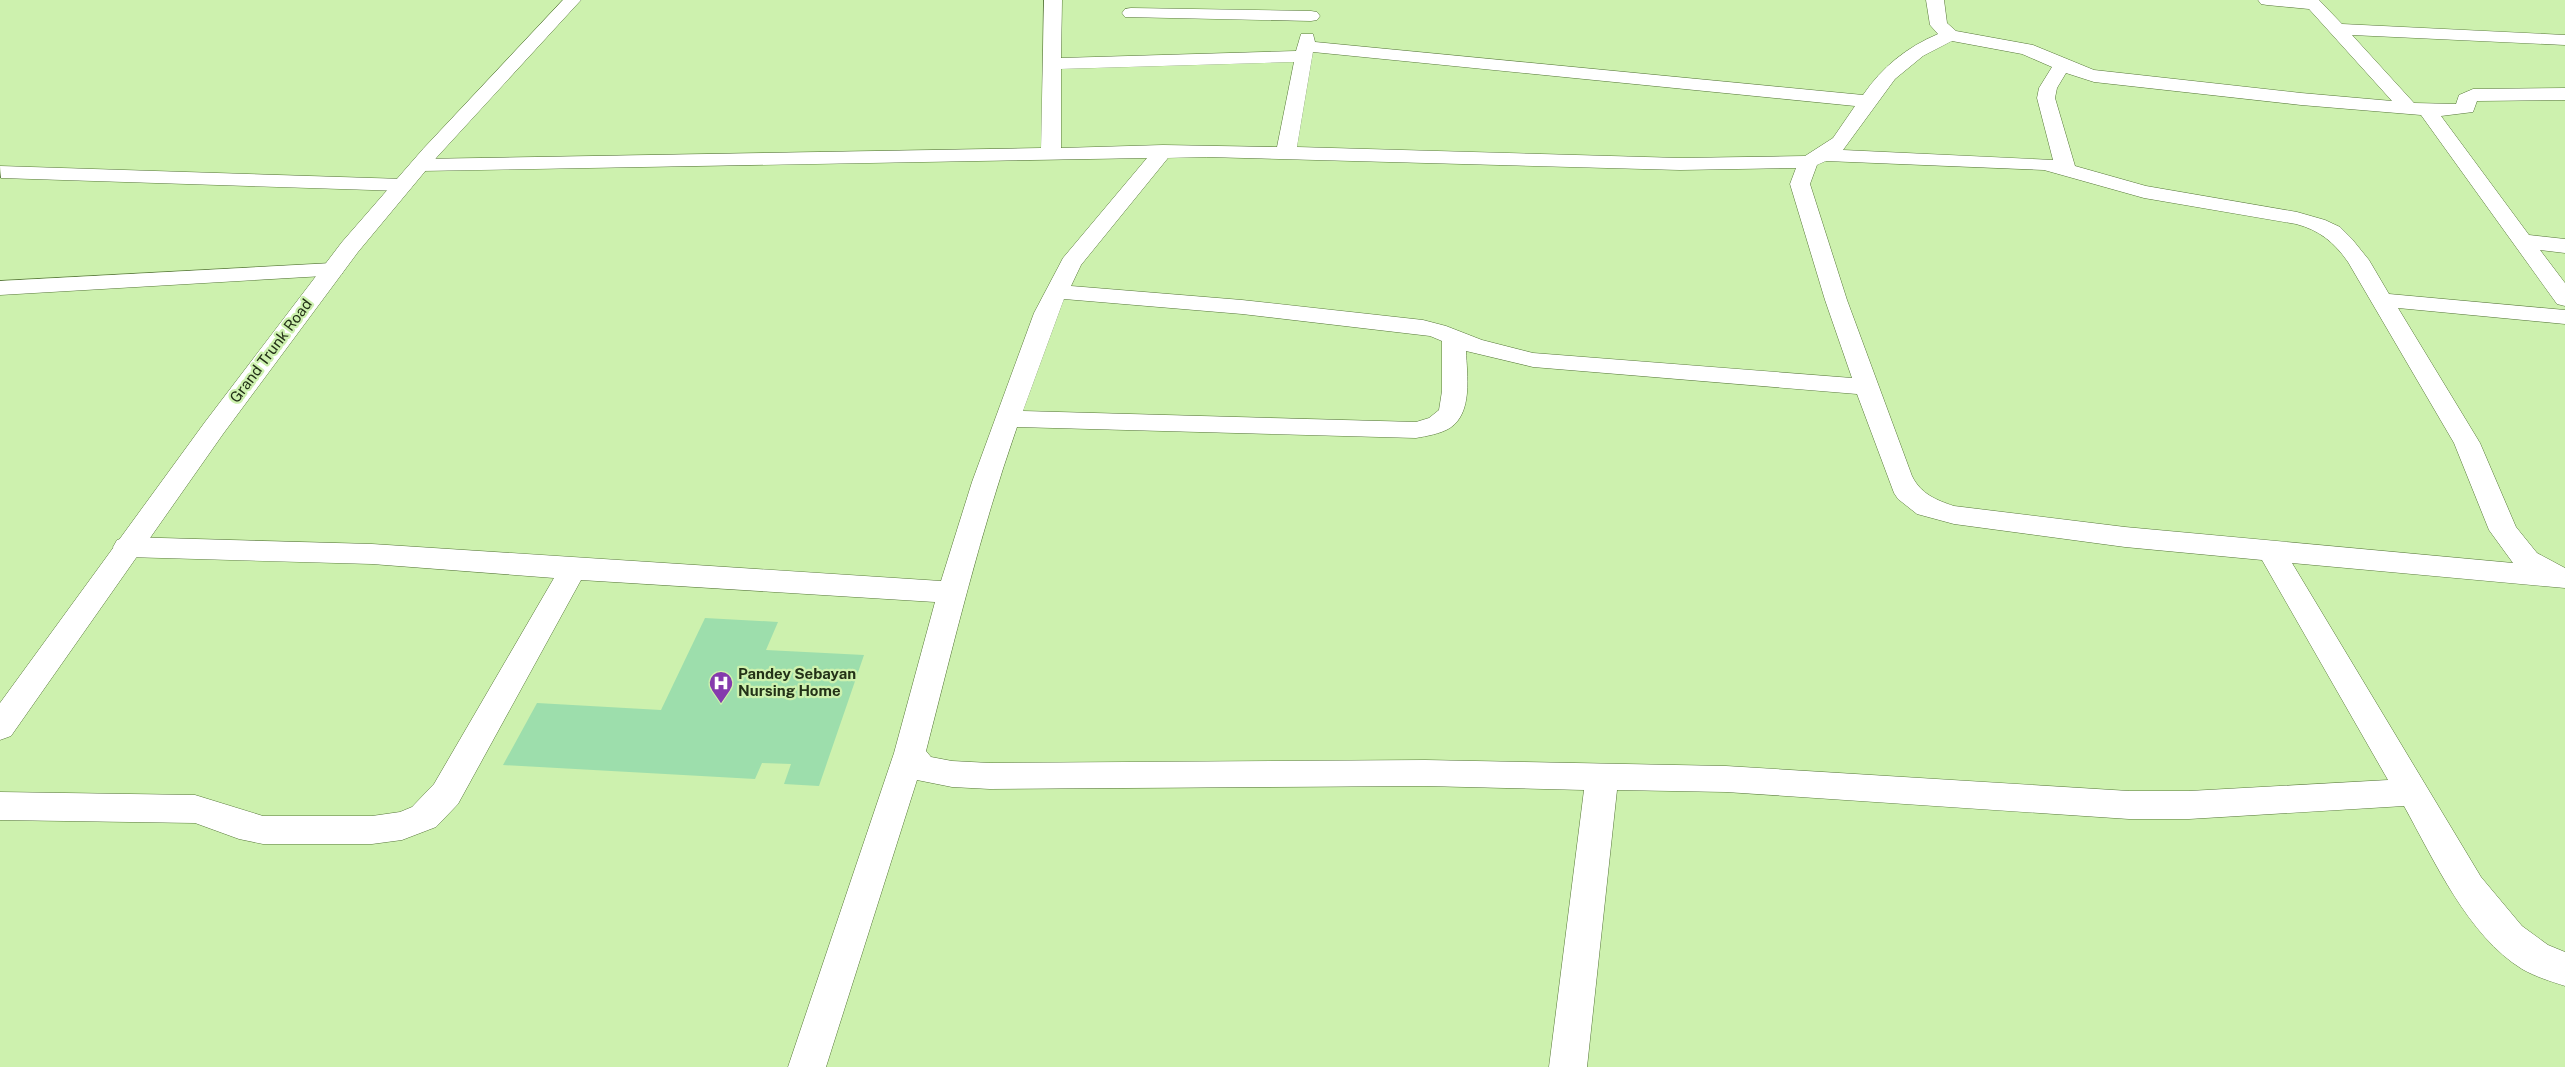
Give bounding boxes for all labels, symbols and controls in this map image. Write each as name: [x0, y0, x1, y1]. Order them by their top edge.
street label: Grand Trunk Road: [226, 295, 315, 406]
place label: Pandey Sebayan Nursing Home: [738, 665, 856, 699]
hospital icon: Pandey Sebayan Nursing Home: [708, 670, 734, 704]

